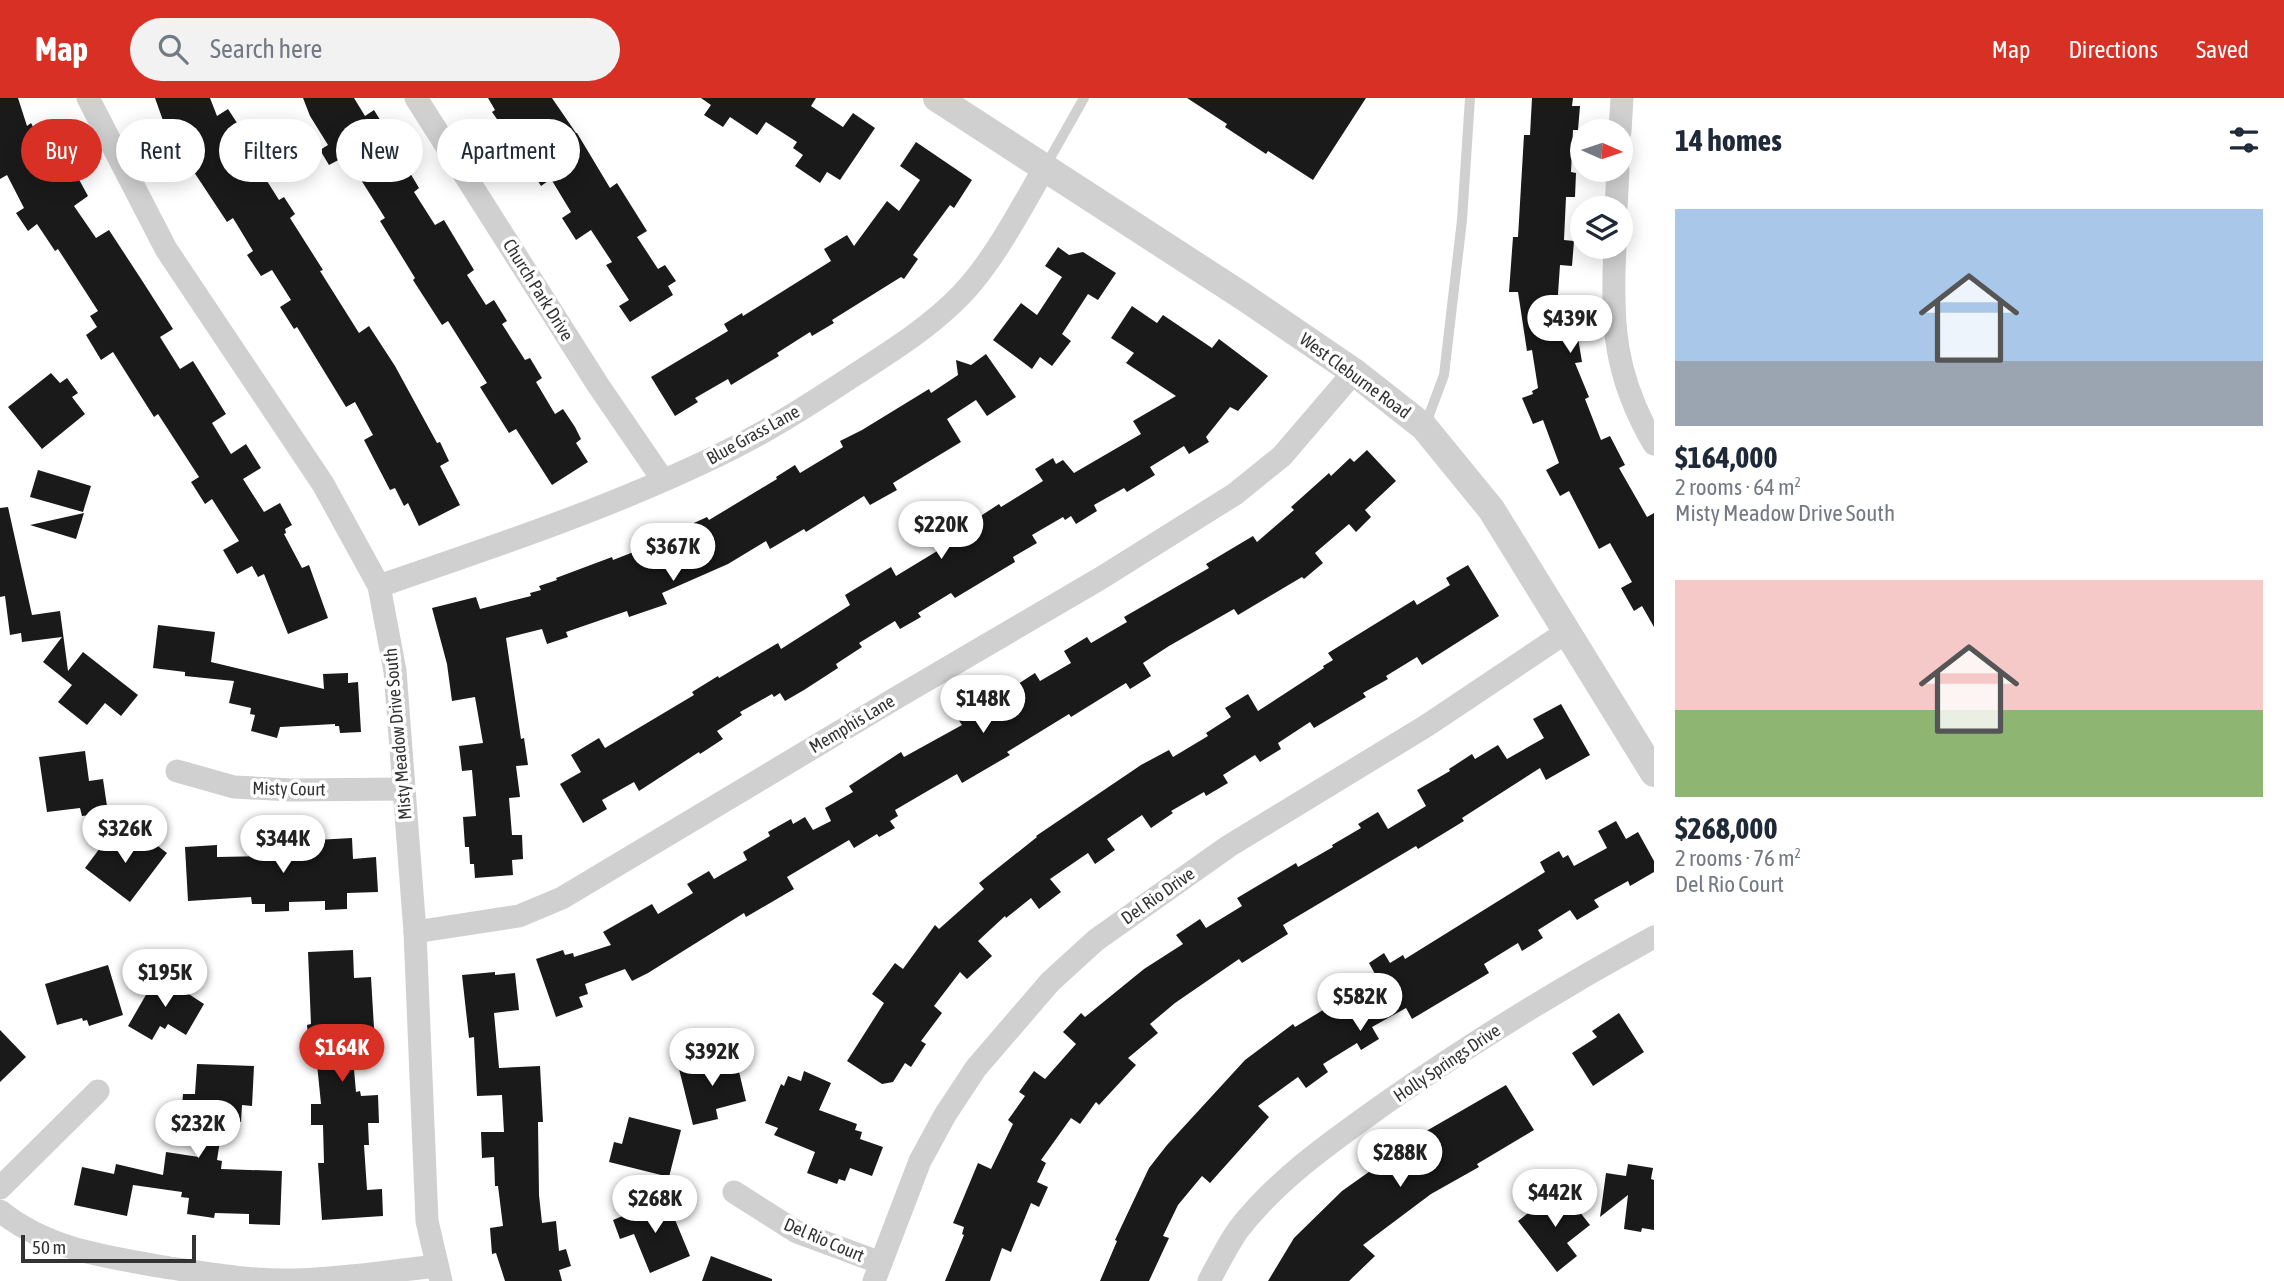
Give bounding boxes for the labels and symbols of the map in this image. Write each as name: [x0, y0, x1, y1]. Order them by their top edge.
north arrow: [1570, 119, 1633, 182]
street label: Church Park Drive: [499, 235, 578, 345]
pin: $439K: [1521, 296, 1619, 355]
street label: West Cleburne Road: [1296, 328, 1415, 423]
street label: Blue Grass Lane: [703, 400, 803, 469]
pin: $220K: [892, 502, 990, 561]
pin: $367K: [624, 524, 722, 583]
street label: Misty Meadow Drive South: [380, 647, 415, 821]
pin: $148K: [934, 676, 1032, 735]
street label: Memphis Lane: [805, 690, 898, 757]
street label: Misty Court: [252, 777, 326, 800]
pin: $326K: [76, 806, 174, 865]
pin: $344K: [234, 816, 332, 875]
street label: Del Rio Drive: [1117, 863, 1198, 928]
pin: $195K: [116, 950, 214, 1009]
pin: $582K: [1311, 974, 1409, 1033]
street label: Holly Springs Drive: [1389, 1019, 1504, 1106]
pin: $164K: [293, 1024, 391, 1084]
pin: $392K: [663, 1028, 761, 1088]
pin: $232K: [149, 1100, 247, 1160]
pin: $288K: [1351, 1130, 1449, 1189]
pin: $442K: [1506, 1170, 1604, 1229]
pin: $268K: [606, 1176, 704, 1235]
street label: Del Rio Court: [781, 1213, 867, 1266]
scale bar: [21, 1232, 196, 1264]

